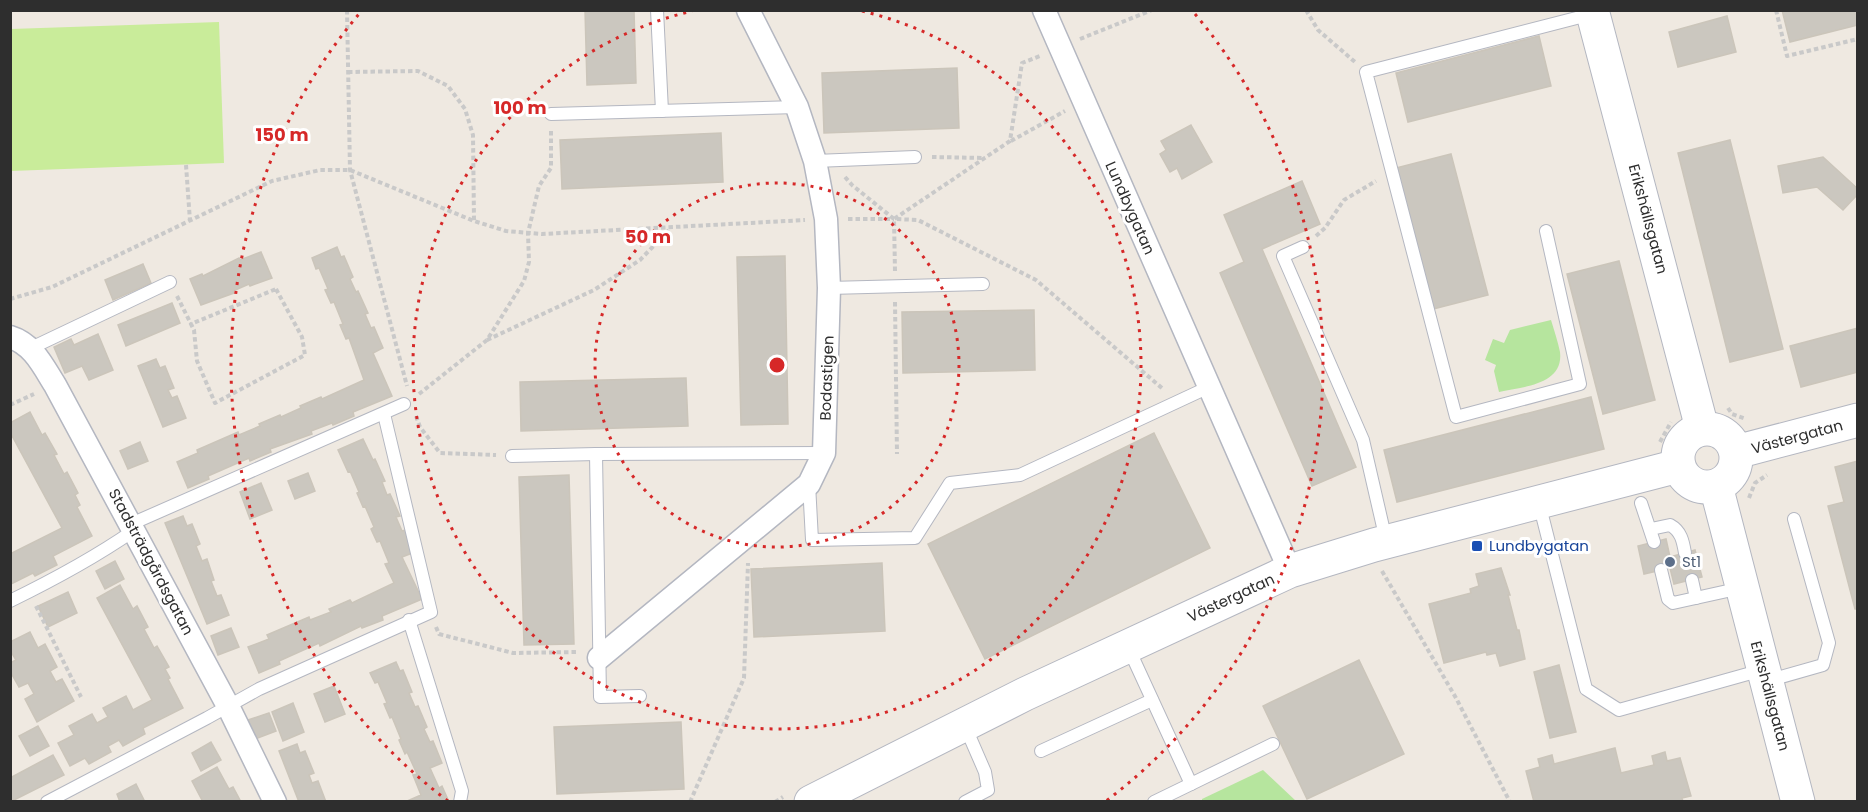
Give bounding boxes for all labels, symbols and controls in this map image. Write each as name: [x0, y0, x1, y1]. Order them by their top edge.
text: 100 m: [493, 95, 547, 120]
text: 150 m: [255, 122, 309, 147]
street label: Lundbygatan: [1101, 158, 1160, 258]
street label: Erikshällsgatan: [1624, 162, 1673, 276]
text: 50 m: [625, 224, 671, 249]
street label: Bodastigen: [815, 335, 838, 421]
centre of rings: [767, 355, 787, 375]
street label: Västergatan: [1749, 414, 1845, 459]
street label: Stadsträdgårdsgatan: [104, 485, 199, 639]
place label: Lundbygatan: [1489, 535, 1589, 556]
marker: Lundbygatan: [1470, 539, 1484, 553]
place label: St1: [1682, 551, 1701, 572]
marker: St1: [1663, 555, 1677, 569]
street label: Västergatan: [1184, 568, 1278, 627]
street label: Erikshällsgatan: [1746, 639, 1795, 753]

